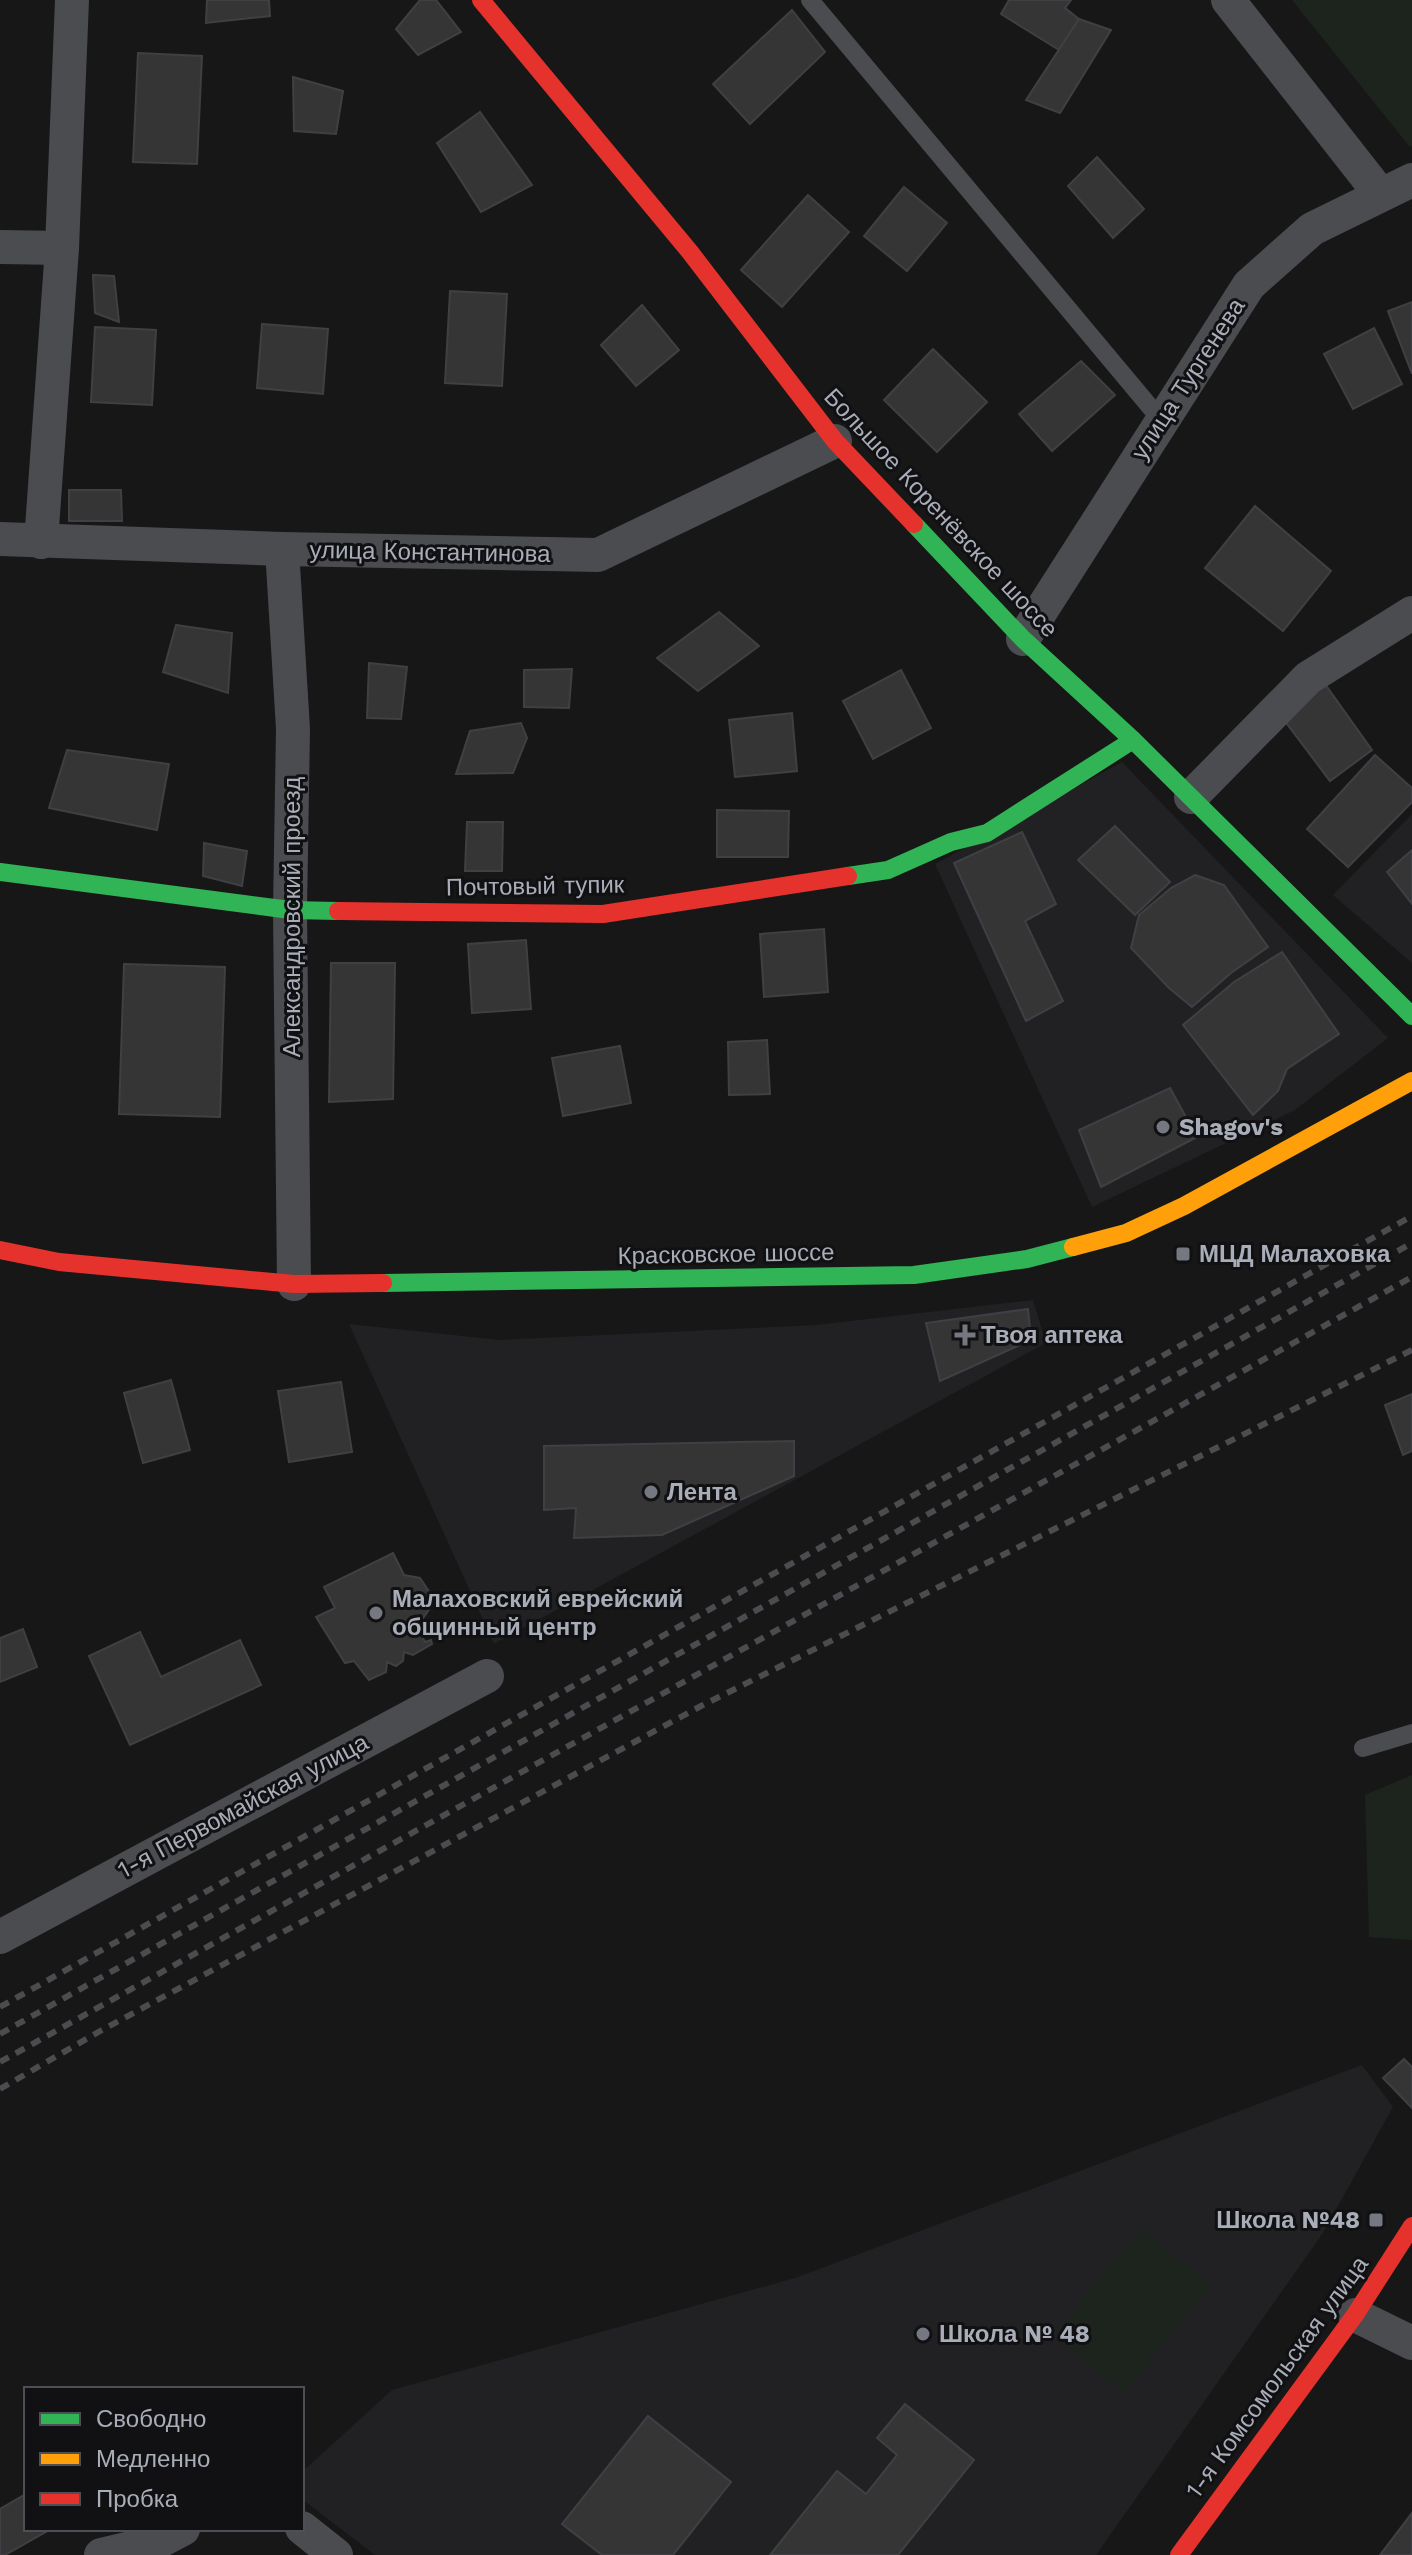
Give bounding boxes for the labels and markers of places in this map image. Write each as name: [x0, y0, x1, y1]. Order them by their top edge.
place label: Shagov's: [1179, 1113, 1283, 1141]
marker: Shagov's: [1154, 1118, 1172, 1136]
place label: МЦД Малаховка: [1199, 1240, 1391, 1268]
marker: МЦД Малаховка: [1174, 1245, 1192, 1263]
place label: Твоя аптека: [981, 1321, 1123, 1349]
marker: Твоя аптека: [956, 1326, 974, 1344]
place label: Лента: [667, 1478, 737, 1506]
marker: Лента: [642, 1483, 660, 1501]
place label: Малаховский еврейский общинный центр: [392, 1585, 683, 1641]
marker: Малаховский еврейский общинный центр: [367, 1604, 385, 1622]
place label: Школа №48: [1216, 2206, 1360, 2234]
marker: Школа №48: [1367, 2211, 1385, 2229]
place label: Школа № 48: [939, 2320, 1090, 2348]
marker: Школа № 48: [914, 2325, 932, 2343]

